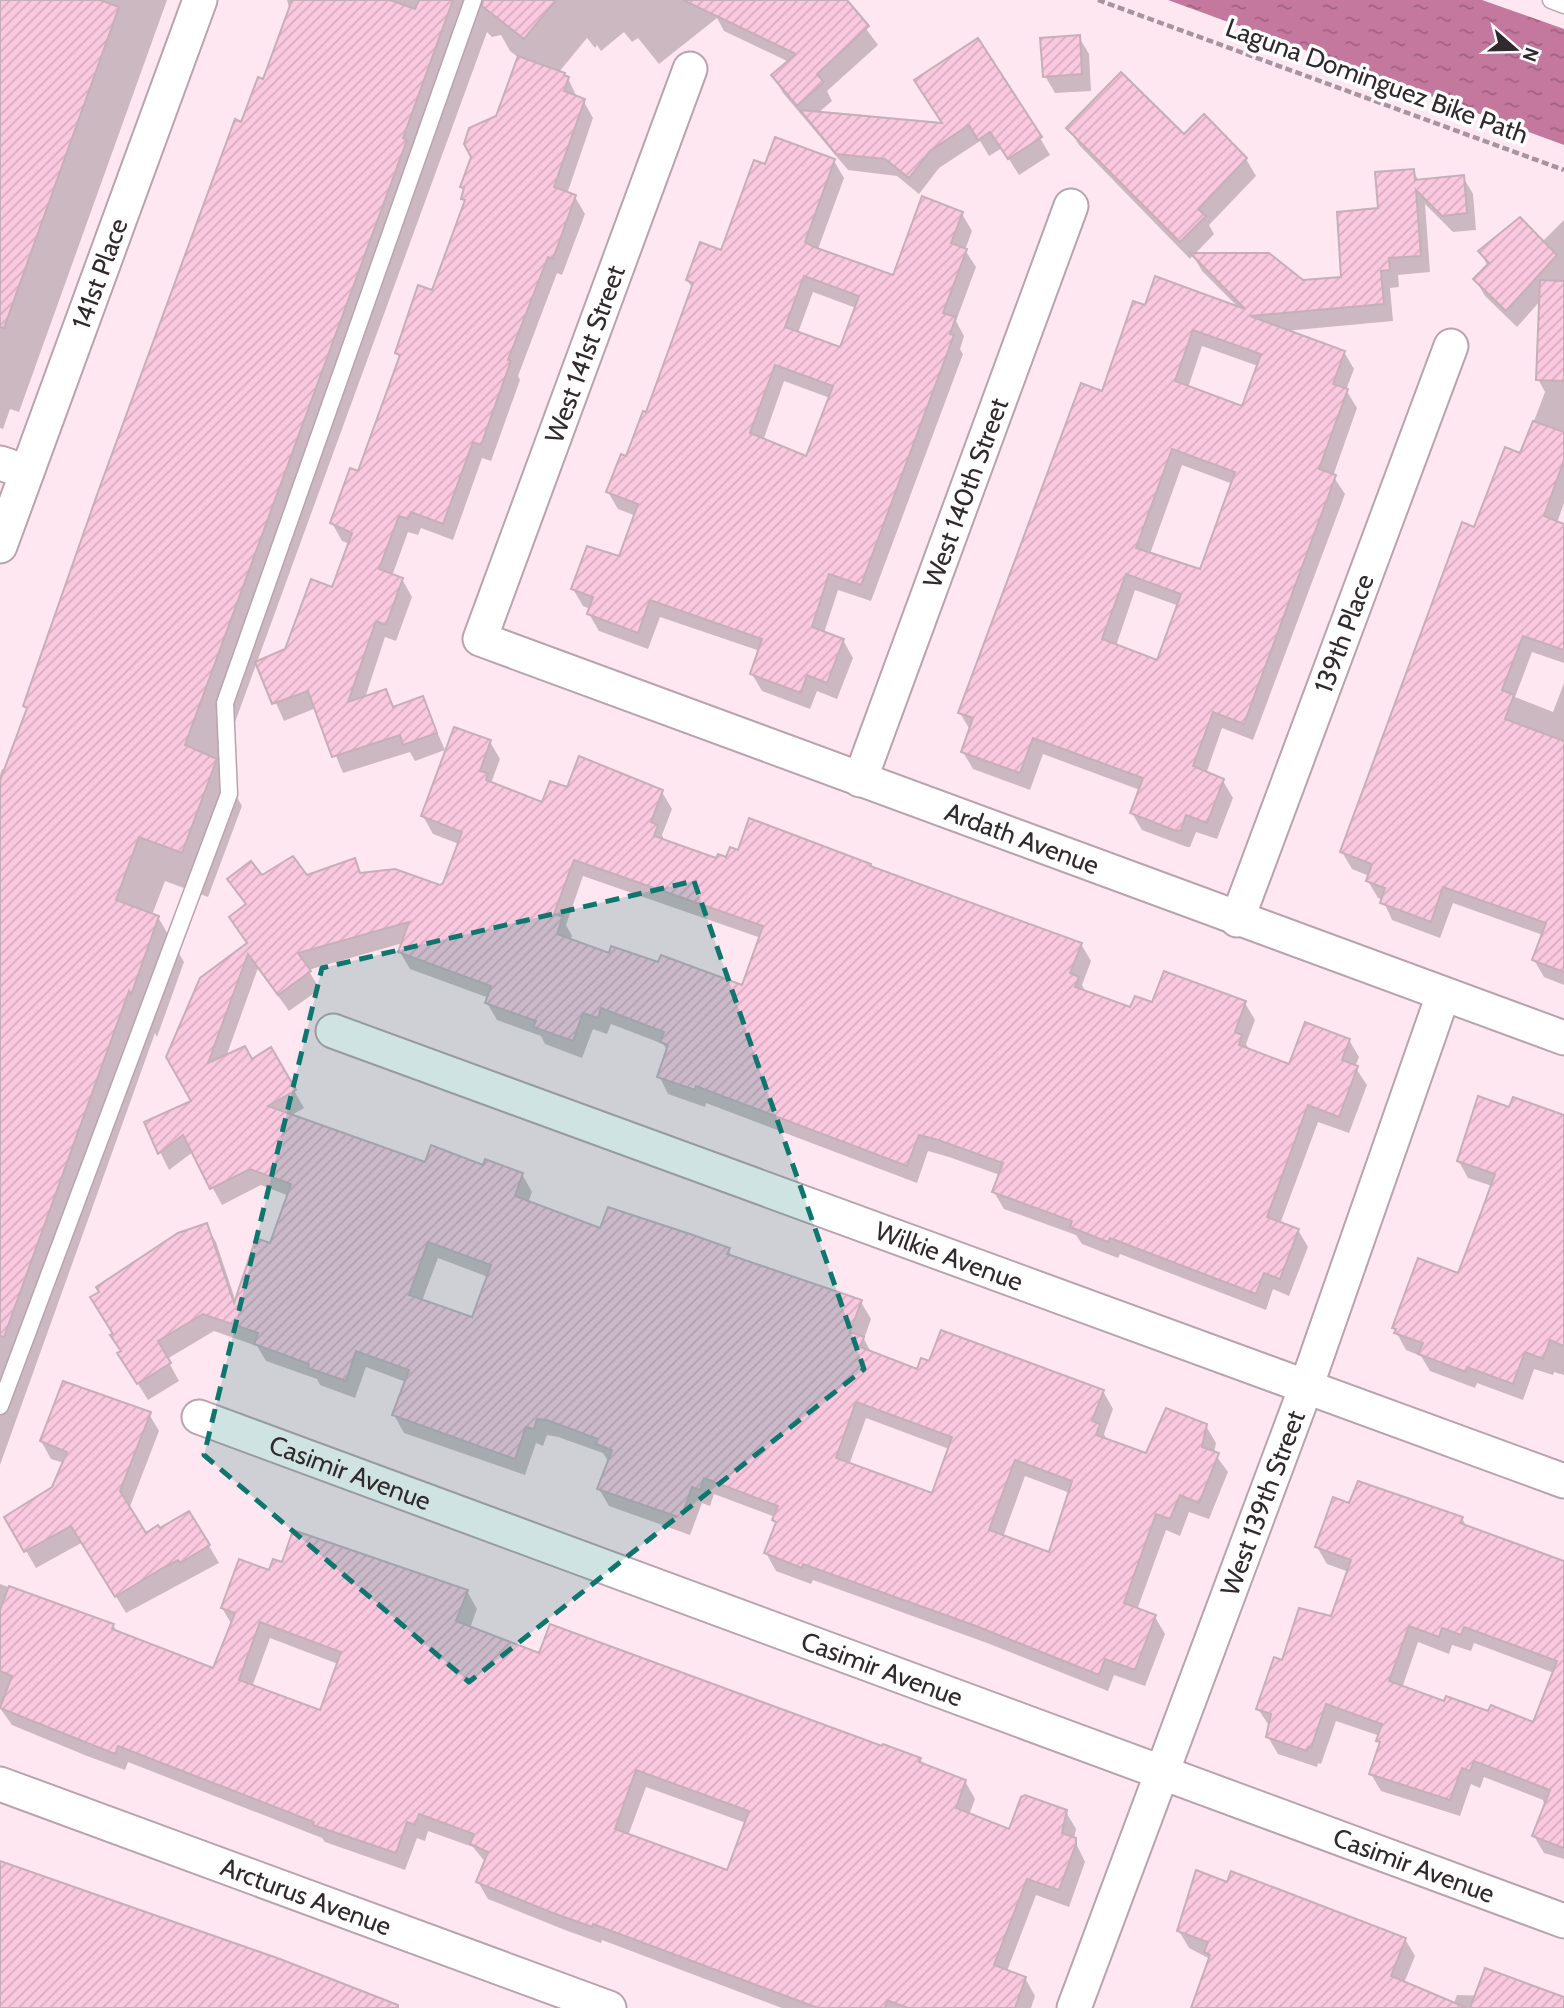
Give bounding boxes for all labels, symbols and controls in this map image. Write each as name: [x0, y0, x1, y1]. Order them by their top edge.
street label: Laguna Dominguez Bike Path: [1221, 11, 1533, 151]
north arrow: [1480, 14, 1550, 84]
text: N: [1517, 44, 1544, 65]
street label: 141st Place: [65, 214, 135, 334]
street label: West 141st Street: [538, 261, 632, 447]
street label: West 140th Street: [916, 393, 1015, 592]
street label: 139th Place: [1307, 569, 1381, 697]
street label: Ardath Avenue: [941, 796, 1103, 881]
street label: Wilkie Avenue: [871, 1215, 1027, 1298]
street label: West 139th Street: [1213, 1406, 1312, 1600]
street label: Casimir Avenue: [265, 1428, 435, 1517]
street label: Casimir Avenue: [797, 1625, 967, 1714]
street label: Casimir Avenue: [1329, 1821, 1499, 1910]
street label: Arcturus Avenue: [216, 1851, 396, 1942]

